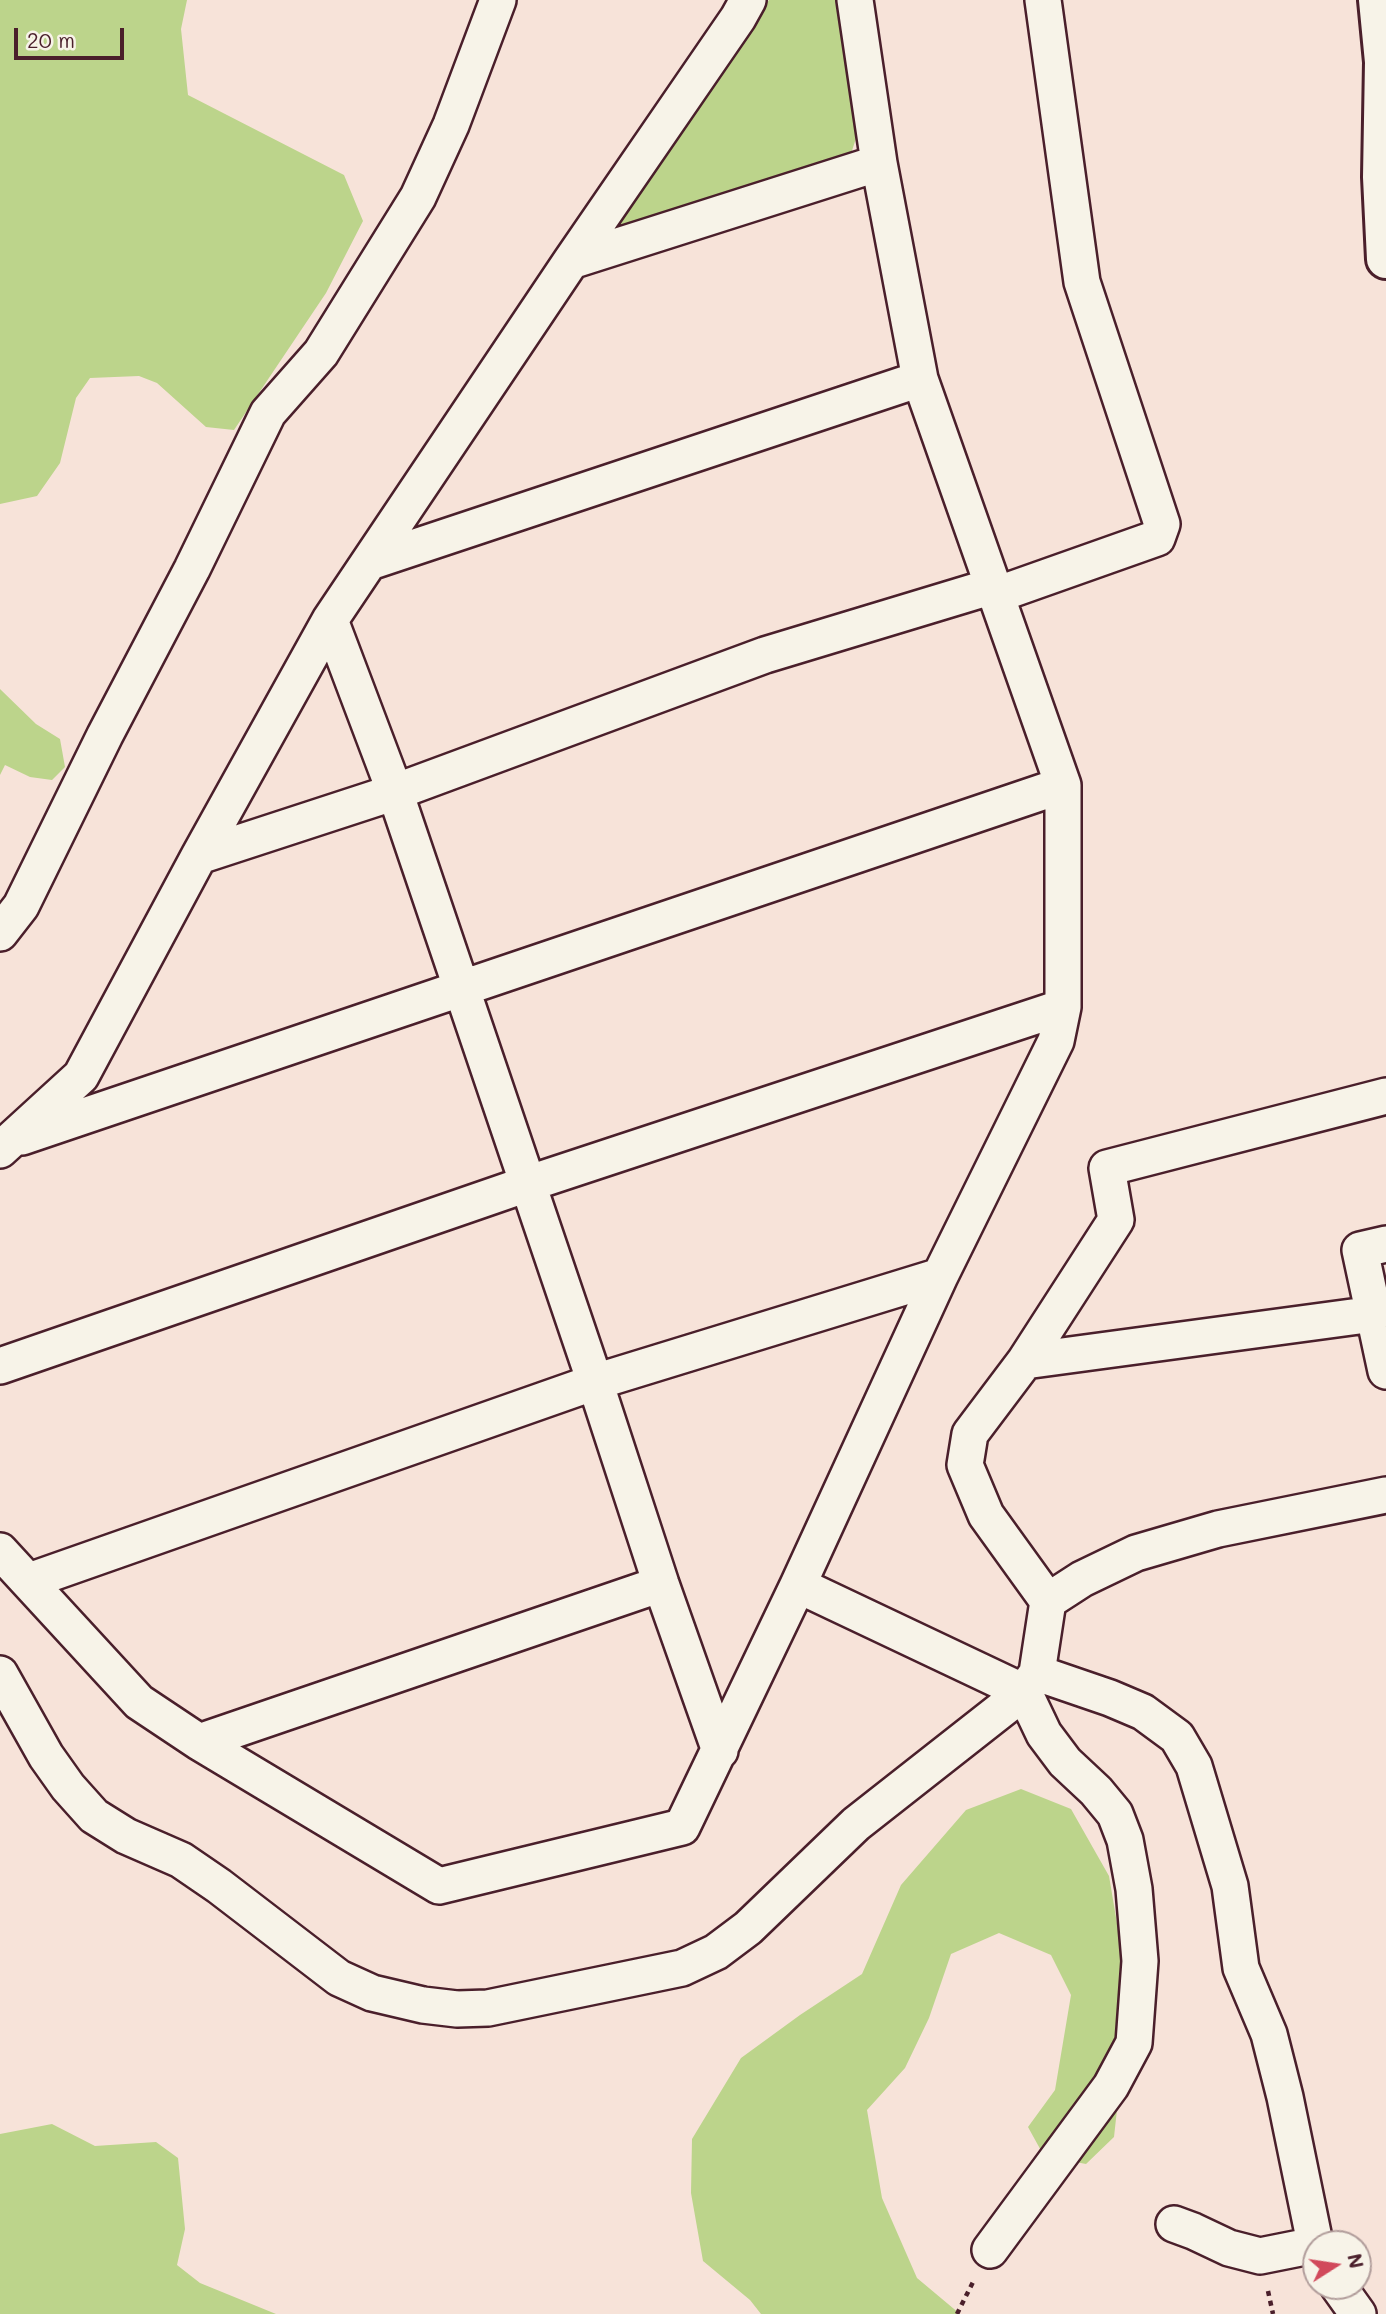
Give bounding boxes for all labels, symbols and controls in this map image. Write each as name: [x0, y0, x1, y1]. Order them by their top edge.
scale bar: [18, 14, 128, 58]
text: 20 m: [27, 26, 75, 53]
north arrow: [1302, 2230, 1372, 2300]
text: N: [1342, 2251, 1370, 2271]

